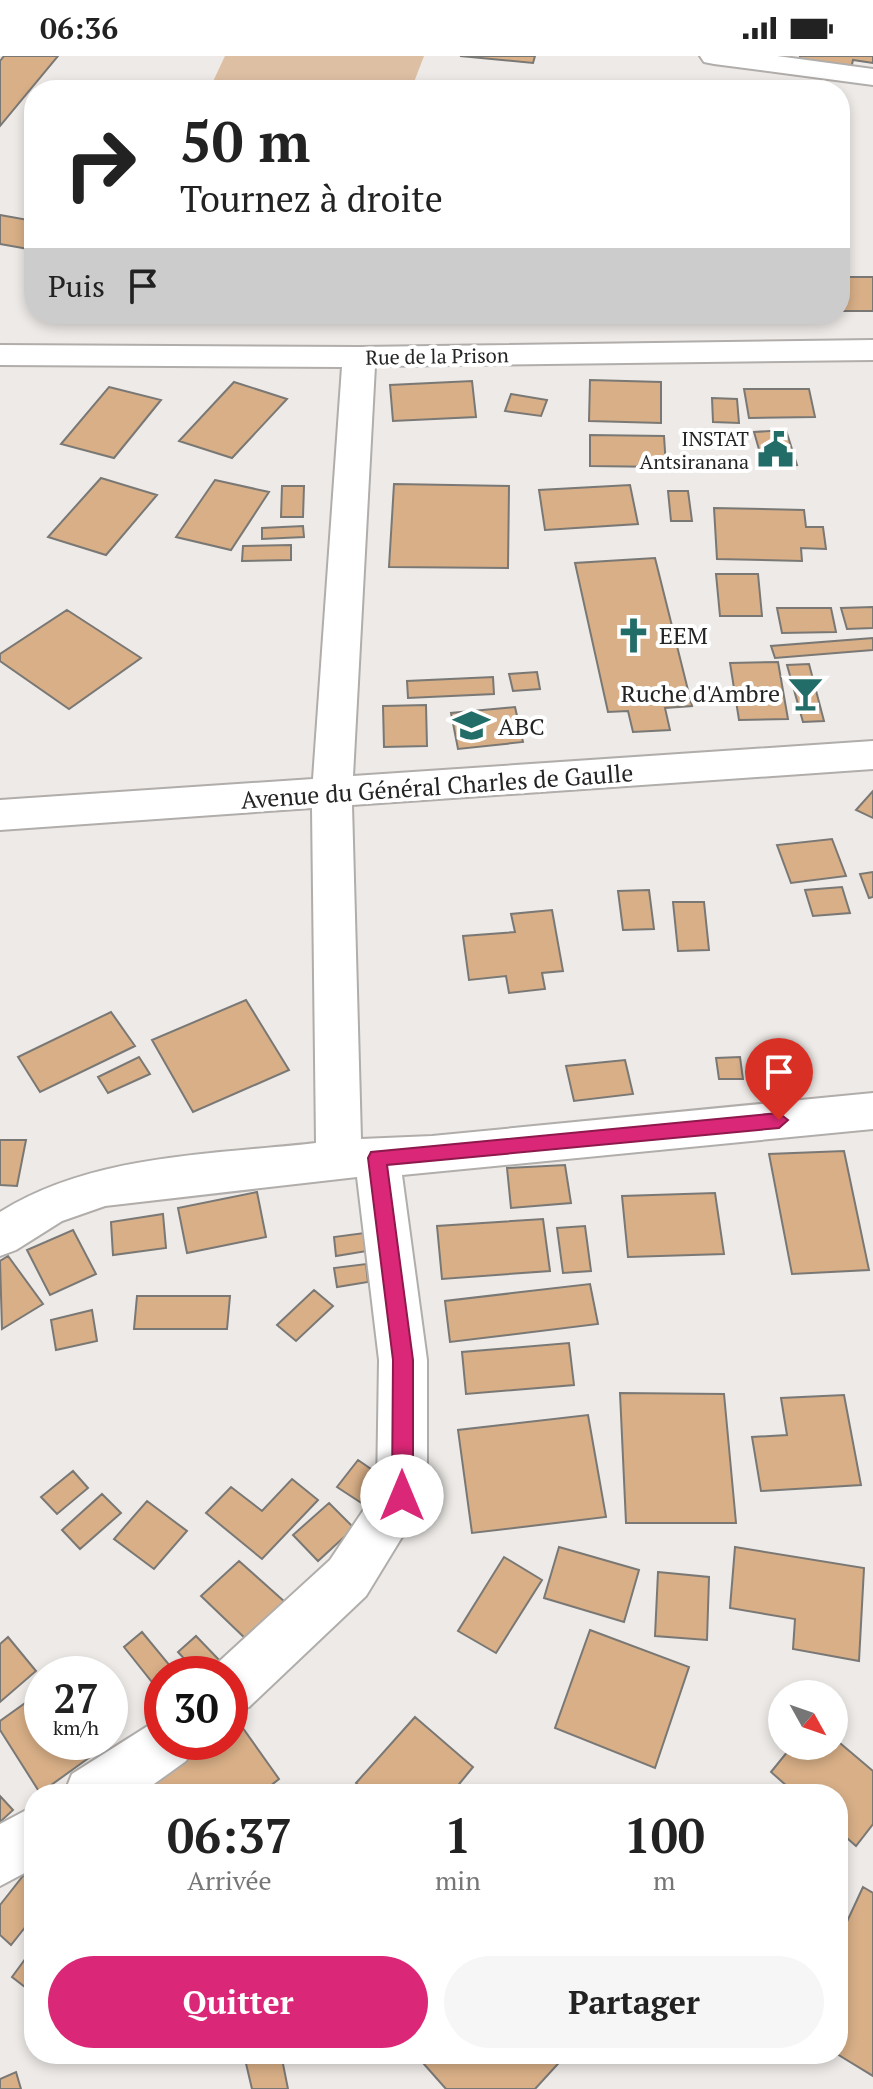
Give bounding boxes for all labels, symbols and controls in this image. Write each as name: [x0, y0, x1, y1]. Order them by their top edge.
text: 06:36: [40, 8, 118, 48]
text: 50 m: [180, 104, 310, 178]
icon: right: [48, 112, 152, 216]
text: Tournez à droite: [180, 175, 443, 222]
icon: arrive: [121, 264, 165, 308]
text: Puis: [48, 266, 105, 306]
street label: Rue de la Prison: [365, 341, 509, 371]
place label: INSTAT Antsiranana: [640, 425, 749, 475]
public building icon: INSTAT Antsiranana: [756, 430, 794, 468]
church icon: EEM: [614, 616, 652, 654]
place label: EEM: [659, 619, 708, 651]
bar icon: Ruche d'Ambre: [787, 674, 825, 712]
place label: Ruche d'Ambre: [621, 677, 780, 709]
school or university icon: ABC: [453, 707, 491, 745]
place label: ABC: [498, 710, 545, 742]
street label: Avenue du Général Charles de Gaulle: [240, 756, 634, 816]
pin: [745, 1038, 813, 1120]
icon: arrive: [757, 1050, 801, 1094]
position arrow: [360, 1454, 444, 1538]
speed limit sign: 30: [144, 1656, 248, 1760]
text: 27: [53, 1671, 99, 1724]
north arrow: [768, 1680, 848, 1760]
map controls: [768, 1680, 848, 1760]
text: km/h: [53, 1714, 99, 1741]
text: 06:37: [167, 1803, 292, 1867]
text: 1: [444, 1803, 471, 1867]
text: 100: [624, 1803, 705, 1867]
text: Arrivée: [187, 1863, 272, 1897]
text: min: [435, 1863, 481, 1897]
text: m: [653, 1863, 676, 1897]
button: Quitter: [48, 1956, 428, 2048]
button: Partager: [444, 1956, 824, 2048]

